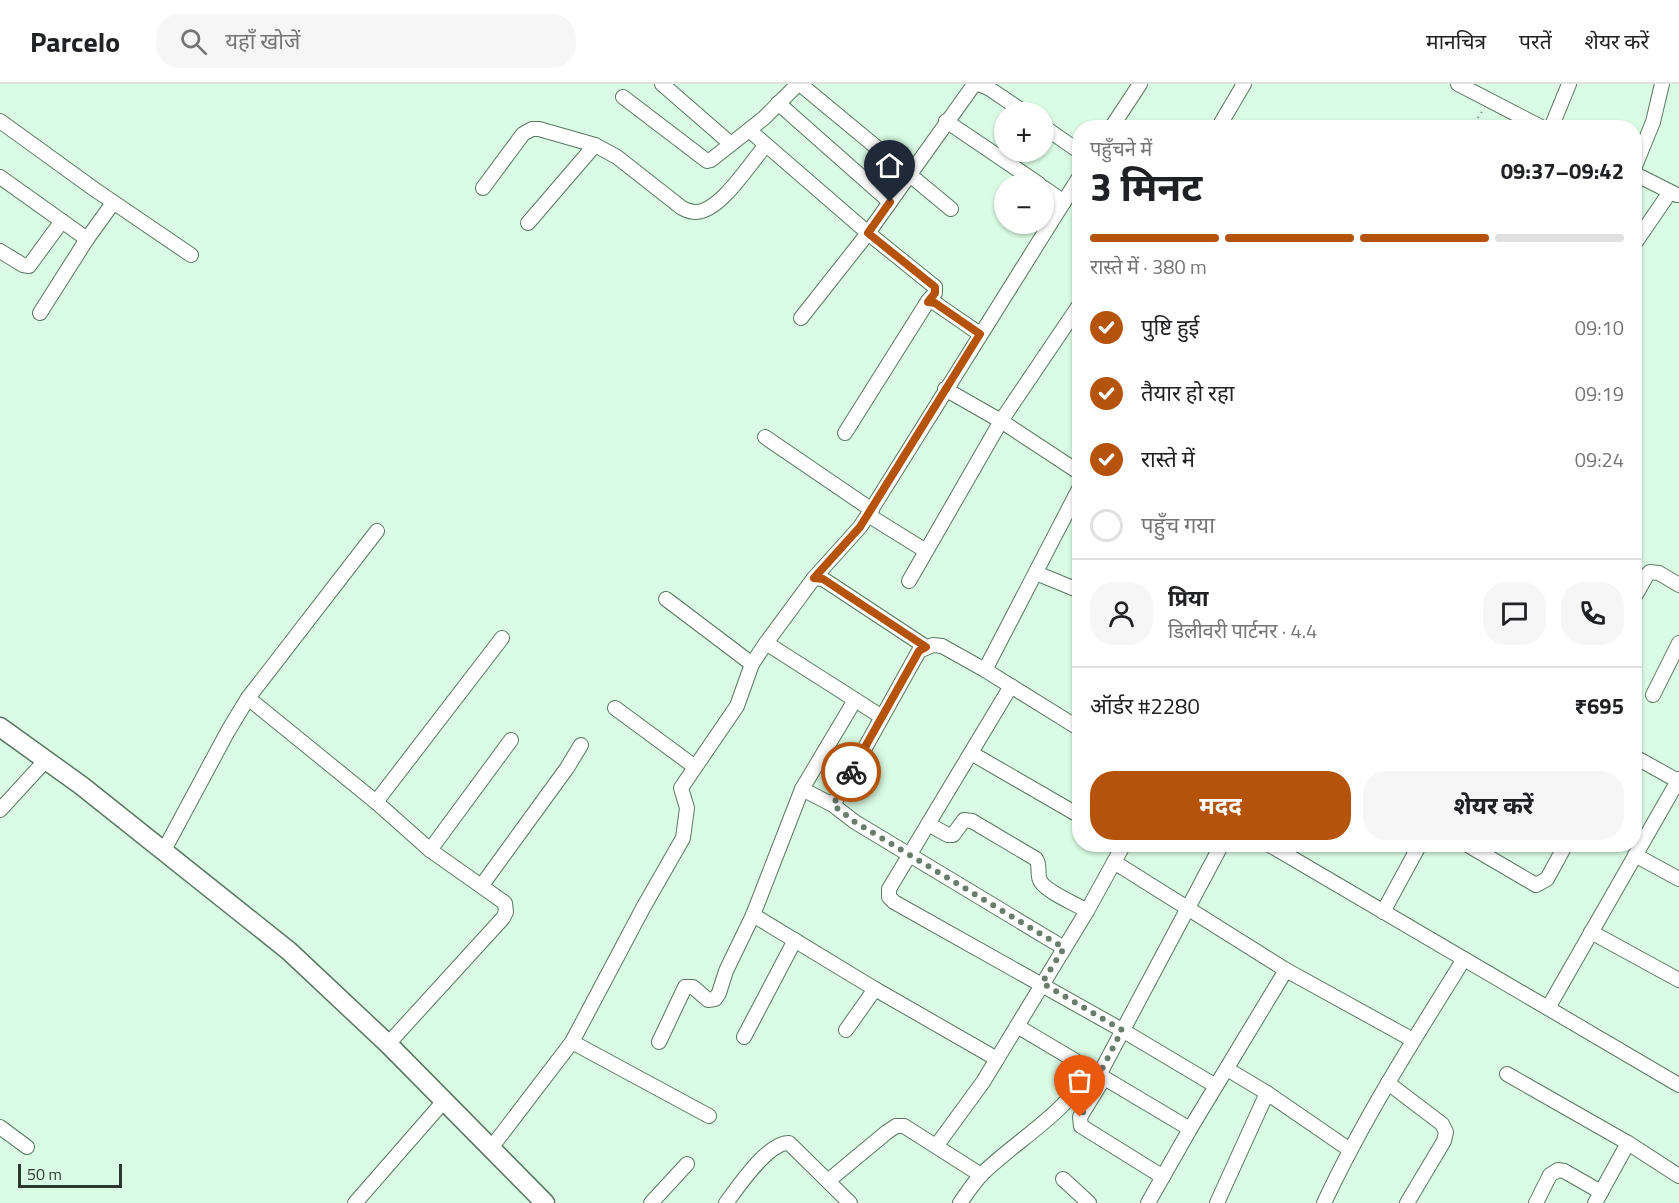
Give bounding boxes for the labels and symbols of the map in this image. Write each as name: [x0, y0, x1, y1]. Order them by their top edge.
pin: [864, 140, 915, 202]
courier: [821, 742, 881, 802]
pin: [1054, 1055, 1105, 1117]
scale bar: [18, 1161, 122, 1188]

